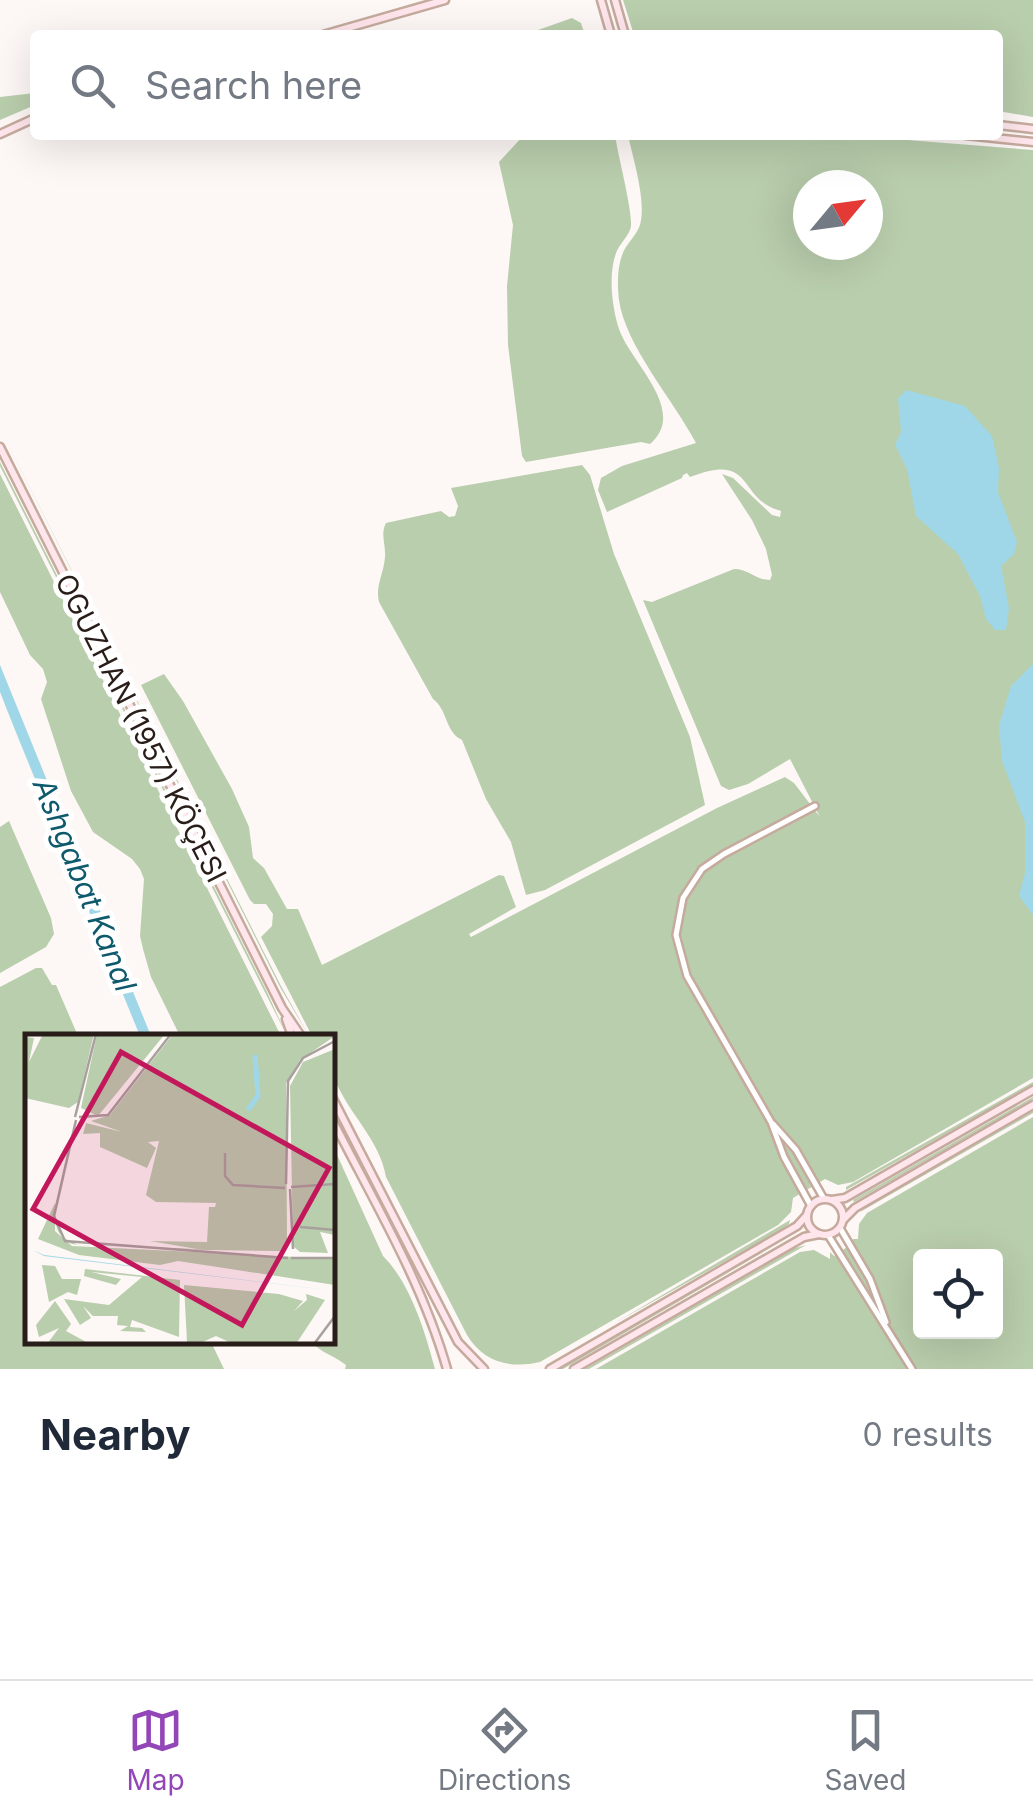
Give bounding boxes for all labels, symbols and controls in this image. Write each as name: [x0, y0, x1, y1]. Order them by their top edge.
search box: [30, 30, 1003, 140]
icon: search: [65, 58, 120, 113]
text: Search here: [145, 62, 362, 108]
north arrow: [793, 170, 883, 260]
street label: OGUZHAN (1957) KÖÇESI: [48, 568, 234, 888]
water label: Ashgabat Kanal: [25, 772, 144, 997]
inset map: [25, 1034, 335, 1344]
map controls: [913, 1249, 1003, 1339]
button: locate: [913, 1249, 1003, 1339]
text: Nearby: [40, 1409, 191, 1460]
text: 0 results: [863, 1415, 993, 1454]
tab: Map: [127, 1703, 185, 1797]
tab: Directions: [438, 1703, 571, 1797]
tab: Saved: [824, 1703, 906, 1797]

